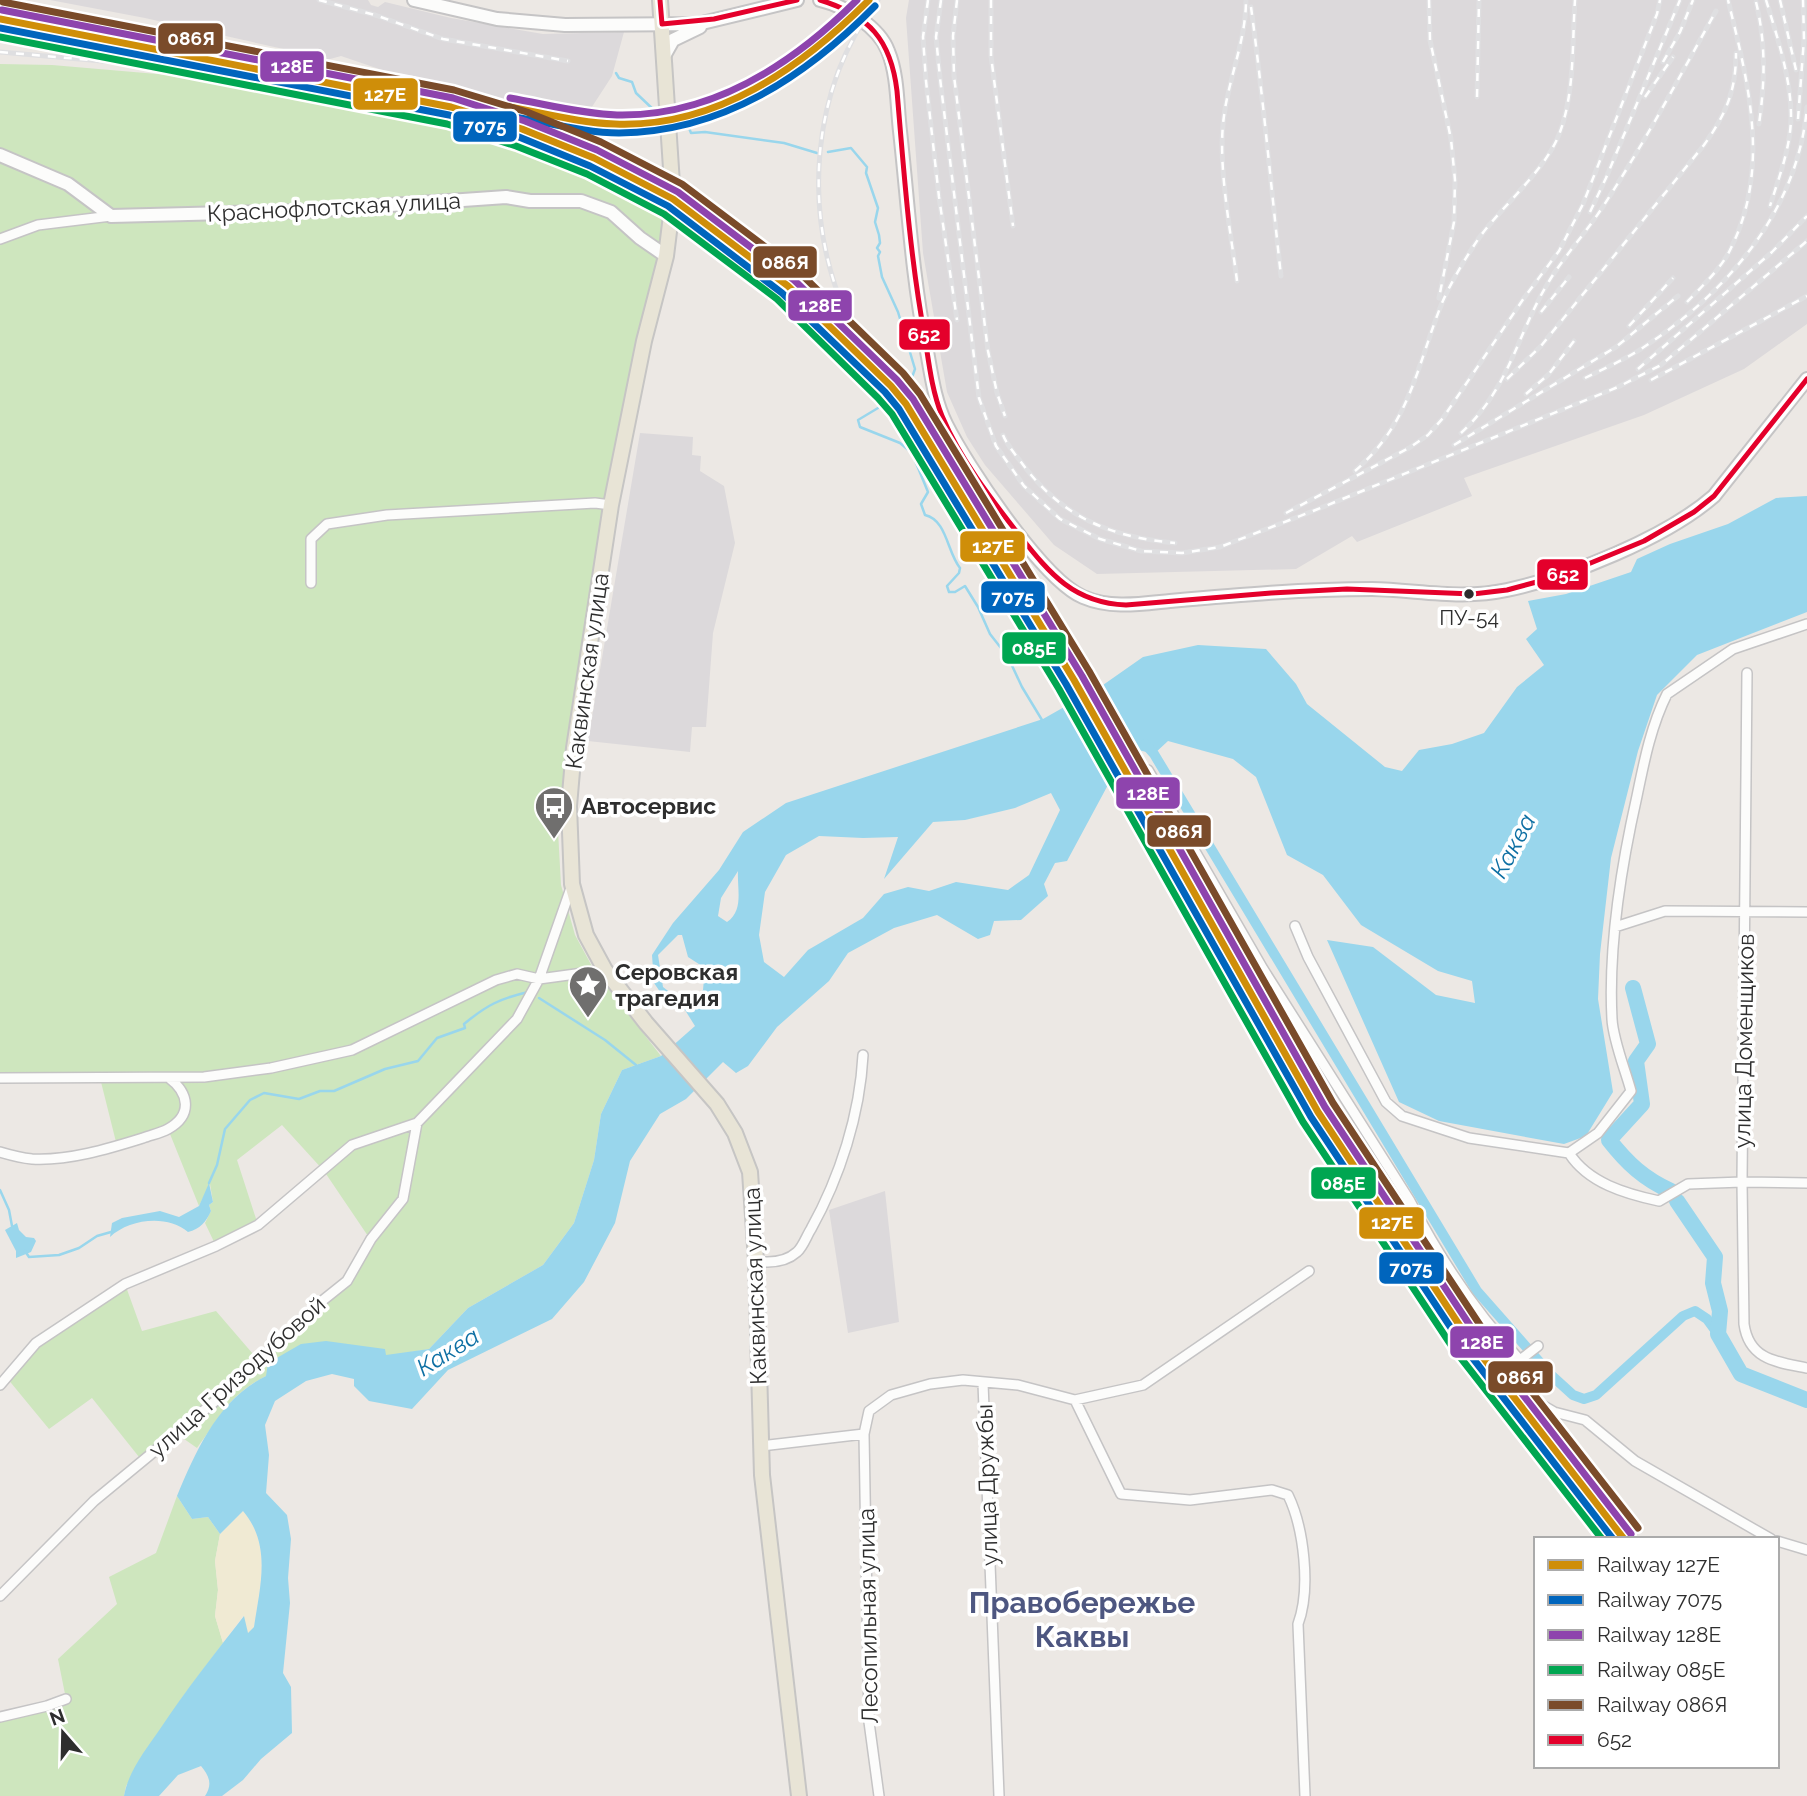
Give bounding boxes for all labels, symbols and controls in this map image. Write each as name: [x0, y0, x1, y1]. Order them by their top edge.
line badge: 086Я: [157, 22, 224, 55]
text: 086Я: [167, 27, 215, 49]
line badge: 128Е: [259, 50, 325, 83]
text: 128Е: [271, 55, 314, 77]
line badge: 127Е: [352, 77, 419, 111]
text: 127Е: [364, 83, 406, 105]
line badge: 7075: [452, 110, 518, 143]
text: 7075: [463, 115, 507, 137]
street label: Краснофлотская улица: [206, 186, 462, 227]
line badge: 086Я: [752, 245, 818, 279]
text: 086Я: [761, 251, 809, 273]
line badge: 128Е: [787, 289, 853, 322]
text: 128Е: [799, 294, 842, 316]
line badge: 652: [898, 318, 951, 351]
text: 652: [908, 323, 940, 345]
line badge: 127Е: [959, 530, 1026, 563]
text: 127Е: [972, 535, 1014, 557]
line badge: 652: [1536, 558, 1589, 591]
text: 652: [1547, 563, 1579, 585]
street label: Каквинская улица: [559, 571, 614, 771]
line badge: 7075: [980, 580, 1046, 614]
text: 7075: [991, 586, 1035, 608]
marker: ПУ-54: [1462, 587, 1476, 601]
place label: ПУ-54: [1439, 605, 1499, 630]
line badge: 085Е: [1001, 631, 1067, 665]
text: 085Е: [1011, 637, 1057, 659]
line badge: 128Е: [1115, 776, 1181, 810]
text: 128Е: [1127, 782, 1170, 804]
bus stop icon: Автосервис: [533, 785, 575, 840]
place label: Автосервис: [581, 792, 716, 819]
water label: Каква: [1484, 809, 1541, 883]
line badge: 086Я: [1146, 814, 1212, 848]
text: 086Я: [1155, 820, 1203, 842]
street label: улица Доменщиков: [1728, 933, 1759, 1149]
place label: Серовская трагедия: [615, 958, 738, 1011]
place icon: Серовская трагедия: [567, 964, 609, 1019]
line badge: 085Е: [1310, 1166, 1377, 1200]
text: 085Е: [1320, 1172, 1366, 1194]
street label: Каквинская улица: [738, 1187, 771, 1385]
line badge: 127Е: [1358, 1206, 1425, 1240]
text: 127Е: [1371, 1211, 1413, 1233]
line badge: 7075: [1378, 1251, 1445, 1285]
text: 7075: [1389, 1257, 1433, 1279]
street label: улица Гризодубовой: [143, 1290, 330, 1463]
water label: Каква: [411, 1321, 484, 1382]
line badge: 128Е: [1449, 1325, 1515, 1359]
text: 128Е: [1461, 1331, 1504, 1353]
line badge: 086Я: [1487, 1360, 1554, 1394]
text: 086Я: [1496, 1366, 1544, 1388]
street label: улица Дружбы: [970, 1404, 1003, 1566]
street label: Лесопильная улица: [852, 1508, 883, 1724]
legend: [1534, 1537, 1779, 1768]
text: Railway 127Е: [1597, 1552, 1720, 1577]
district label: Правобережье Каквы: [969, 1585, 1195, 1654]
text: Railway 7075: [1597, 1587, 1722, 1612]
text: Railway 128Е: [1597, 1622, 1721, 1647]
text: Railway 085Е: [1597, 1657, 1726, 1682]
text: Railway 086Я: [1597, 1692, 1727, 1717]
north arrow: [28, 1698, 98, 1768]
text: N: [47, 1704, 68, 1730]
text: 652: [1597, 1727, 1632, 1752]

